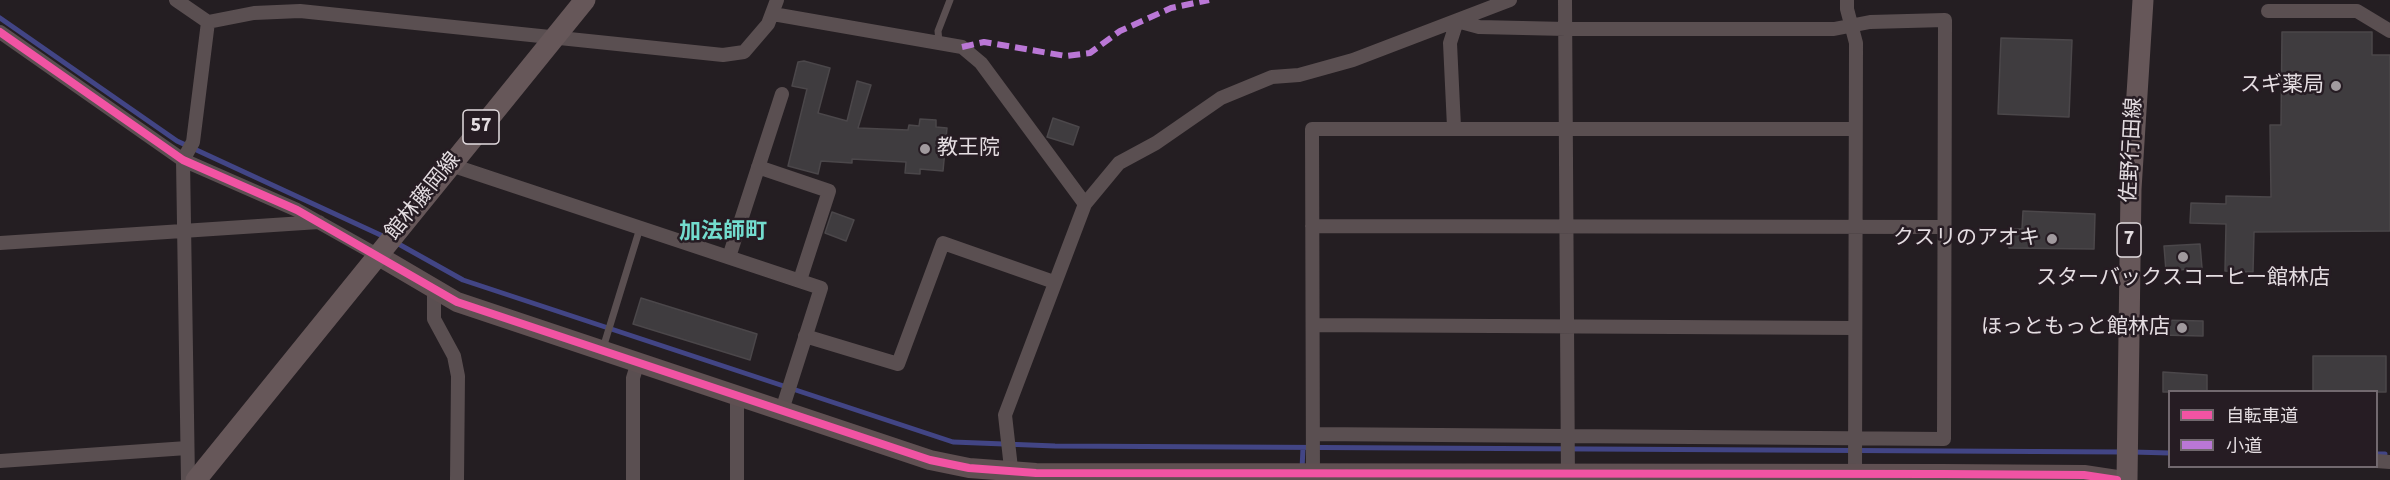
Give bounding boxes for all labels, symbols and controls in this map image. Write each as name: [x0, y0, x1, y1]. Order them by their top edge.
place label: スギ薬局: [2240, 73, 2324, 99]
marker: スギ薬局: [2329, 79, 2343, 93]
street label: 佐野行田線: [2118, 97, 2148, 203]
road number: 57: [463, 110, 499, 144]
place label: 教王院: [937, 136, 1000, 162]
marker: 教王院: [918, 142, 932, 156]
street label: 館林藤岡線: [381, 148, 467, 246]
district label: 加法師町: [679, 220, 767, 246]
road number: 7: [2117, 223, 2141, 257]
place label: クスリのアオキ: [1893, 226, 2040, 252]
marker: クスリのアオキ: [2045, 232, 2059, 246]
marker: スターバックスコーヒー館林店: [2176, 250, 2190, 264]
place label: スターバックスコーヒー館林店: [2036, 266, 2330, 292]
place label: ほっともっと館林店: [1981, 315, 2170, 341]
marker: ほっともっと館林店: [2175, 321, 2189, 335]
legend: [2168, 390, 2378, 468]
text: 自転車道: [2226, 404, 2298, 429]
text: 小道: [2226, 434, 2262, 459]

